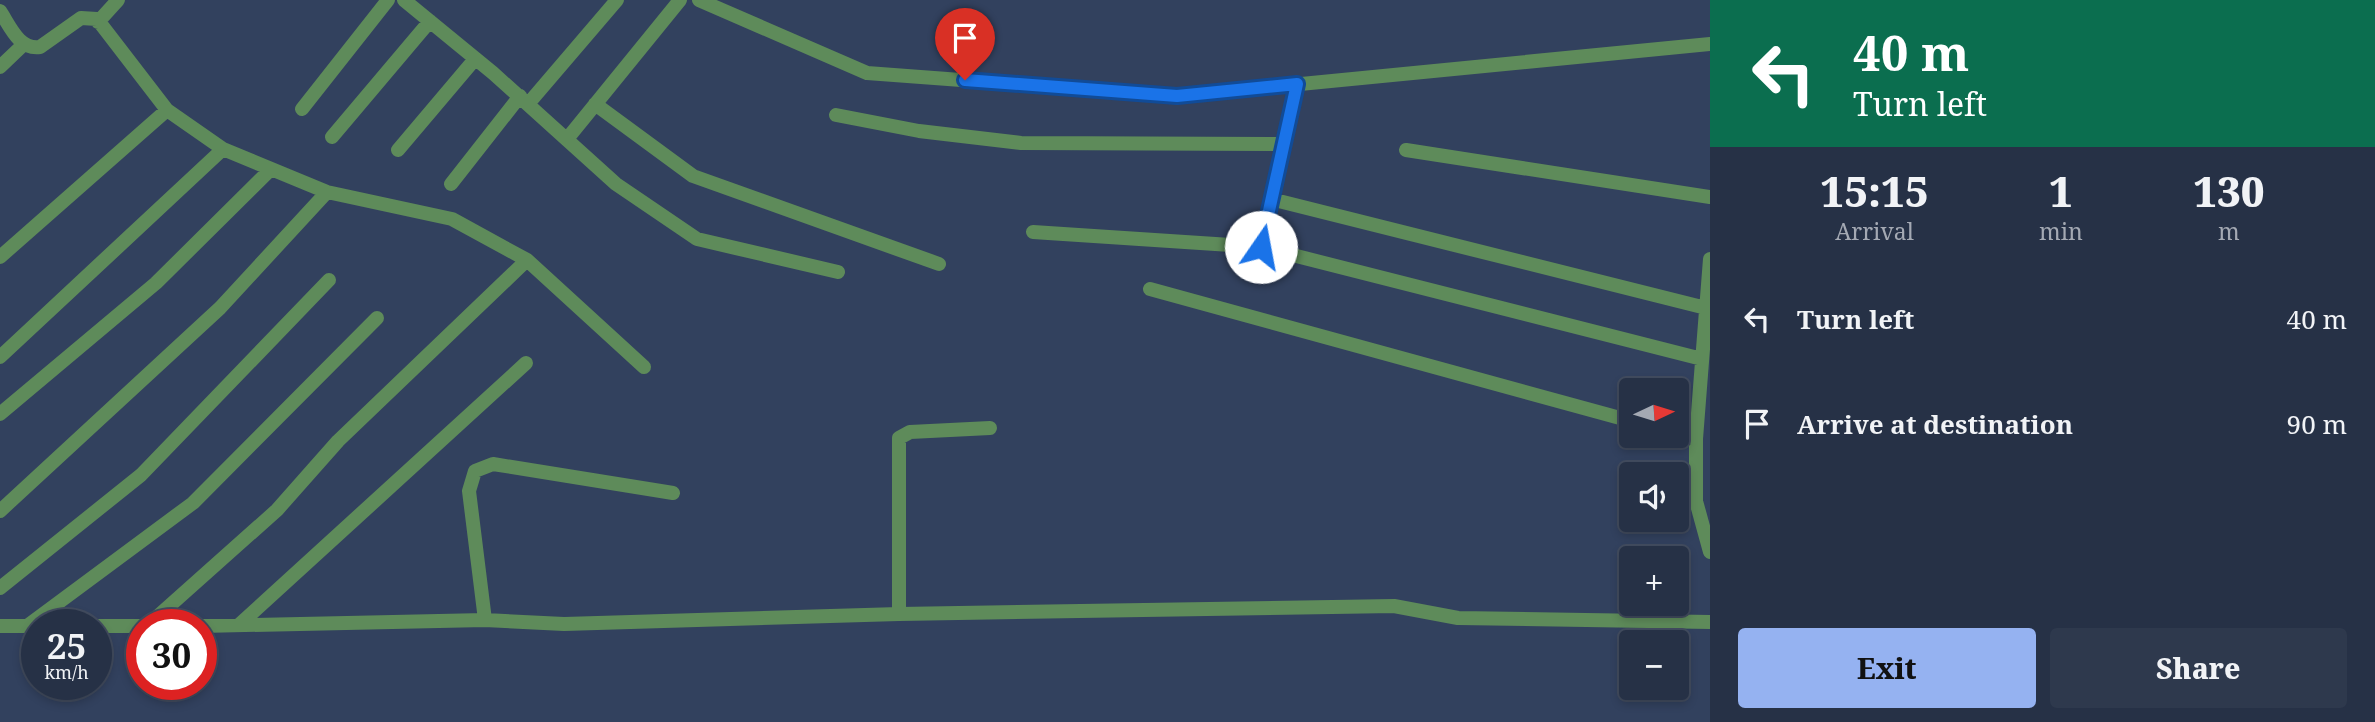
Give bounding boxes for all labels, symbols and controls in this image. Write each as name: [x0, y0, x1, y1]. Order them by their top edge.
pin: [935, 8, 995, 80]
icon: arrive: [946, 19, 984, 57]
text: 40 m: [1853, 19, 1969, 85]
icon: left: [1738, 28, 1829, 119]
text: Turn left: [1853, 82, 1987, 125]
text: 15:15: [1820, 162, 1929, 219]
text: 1: [2049, 162, 2073, 219]
text: 130: [2193, 162, 2265, 219]
position arrow: [1224, 210, 1298, 284]
text: Arrival: [1835, 215, 1914, 247]
text: min: [2039, 215, 2083, 247]
text: m: [2218, 215, 2240, 247]
icon: left: [1738, 300, 1776, 338]
text: Turn left: [1797, 301, 1914, 337]
text: 40 m: [2287, 301, 2347, 337]
north arrow: [1619, 378, 1689, 448]
map controls: [1619, 378, 1689, 700]
icon: arrive: [1738, 405, 1776, 443]
text: Arrive at destination: [1797, 406, 2073, 442]
text: 90 m: [2287, 406, 2347, 442]
button: sound: [1619, 462, 1689, 532]
button: +: [1619, 546, 1689, 616]
speed limit sign: 30: [126, 609, 217, 700]
text: 25: [47, 622, 86, 669]
button: Exit: [1738, 628, 2036, 708]
button: Share: [2050, 628, 2347, 708]
button: −: [1619, 630, 1689, 700]
text: km/h: [44, 660, 89, 684]

